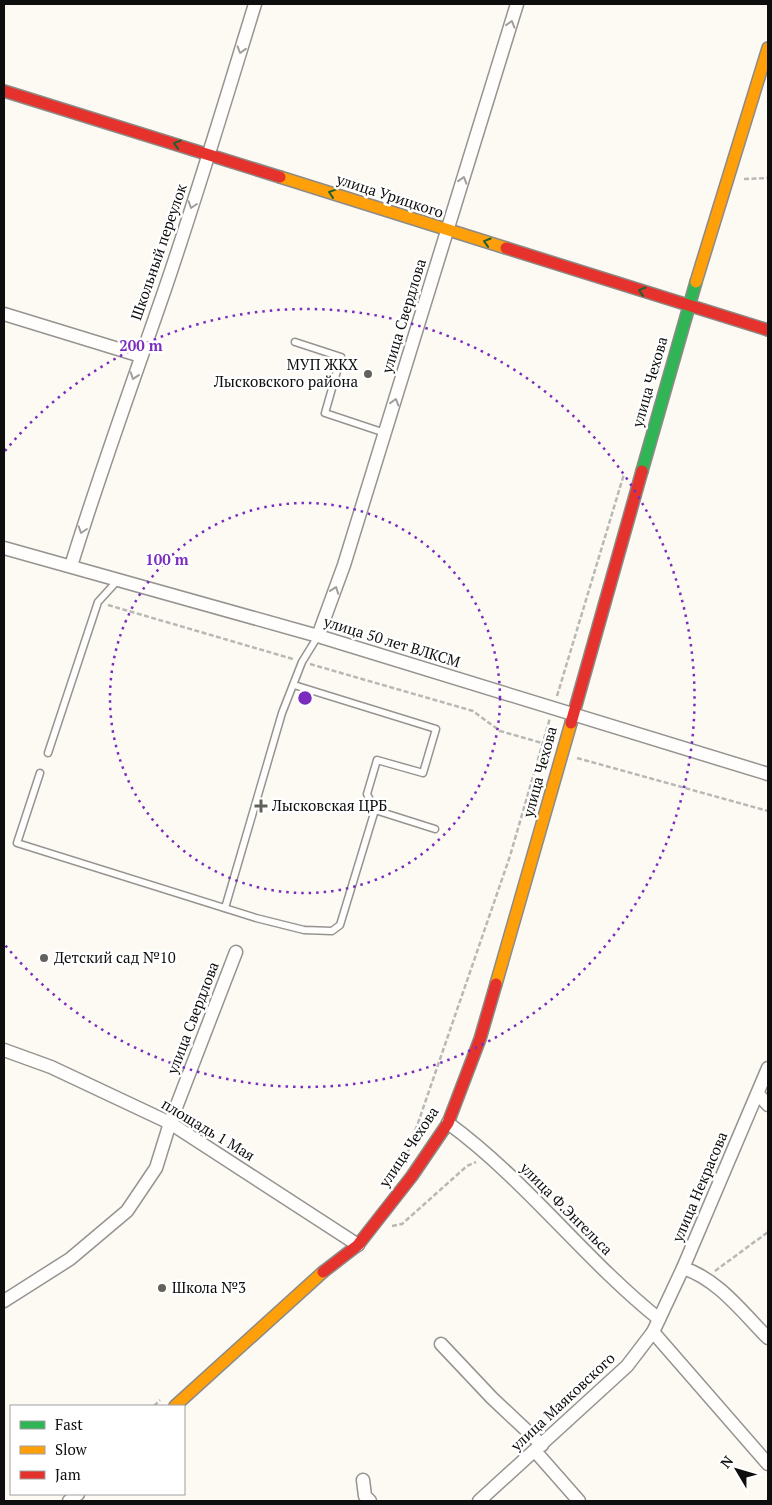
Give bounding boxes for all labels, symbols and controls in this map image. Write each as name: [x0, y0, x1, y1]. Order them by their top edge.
one-way arrow: [505, 20, 515, 29]
one-way arrow: [236, 46, 246, 54]
one-way arrow: [174, 140, 182, 150]
street label: улица Урицкого: [333, 168, 446, 222]
one-way arrow: [458, 176, 468, 184]
street label: Школьный переулок: [125, 180, 191, 323]
one-way arrow: [329, 189, 337, 199]
one-way arrow: [188, 201, 198, 209]
one-way arrow: [483, 238, 492, 248]
street label: улица Свердлова: [376, 256, 430, 376]
one-way arrow: [639, 286, 647, 296]
street label: улица Чехова: [626, 334, 672, 430]
text: 200 m: [119, 335, 163, 355]
place label: МУП ЖКХ Лысковского района: [213, 354, 358, 391]
marker: МУП ЖКХ Лысковского района: [362, 368, 374, 380]
one-way arrow: [130, 371, 140, 379]
one-way arrow: [389, 398, 399, 406]
one-way arrow: [78, 525, 88, 533]
text: 100 m: [145, 549, 189, 569]
one-way arrow: [329, 586, 339, 595]
street label: улица 50 лет ВЛКСМ: [321, 610, 463, 671]
centre of rings: [296, 689, 314, 707]
street label: улица Чехова: [517, 724, 561, 820]
place label: Лысковская ЦРБ: [271, 795, 387, 815]
marker: Лысковская ЦРБ: [254, 799, 268, 813]
place label: Детский сад №10: [54, 947, 176, 967]
marker: Детский сад №10: [38, 952, 50, 964]
street label: улица Свердлова: [161, 958, 223, 1078]
street label: площадь 1 Мая: [158, 1093, 259, 1165]
street label: улица Чехова: [373, 1102, 443, 1191]
street label: улица Некрасова: [666, 1128, 732, 1246]
street label: улица Ф.Энгельса: [515, 1157, 618, 1259]
place label: Школа №3: [172, 1277, 246, 1297]
marker: Школа №3: [156, 1282, 168, 1294]
street label: улица Маяковского: [505, 1348, 619, 1456]
legend: [10, 1405, 185, 1495]
text: Fast: [55, 1414, 83, 1434]
text: Slow: [55, 1439, 88, 1459]
north arrow: [712, 1445, 762, 1495]
text: N: [716, 1451, 737, 1472]
text: Jam: [55, 1464, 81, 1484]

